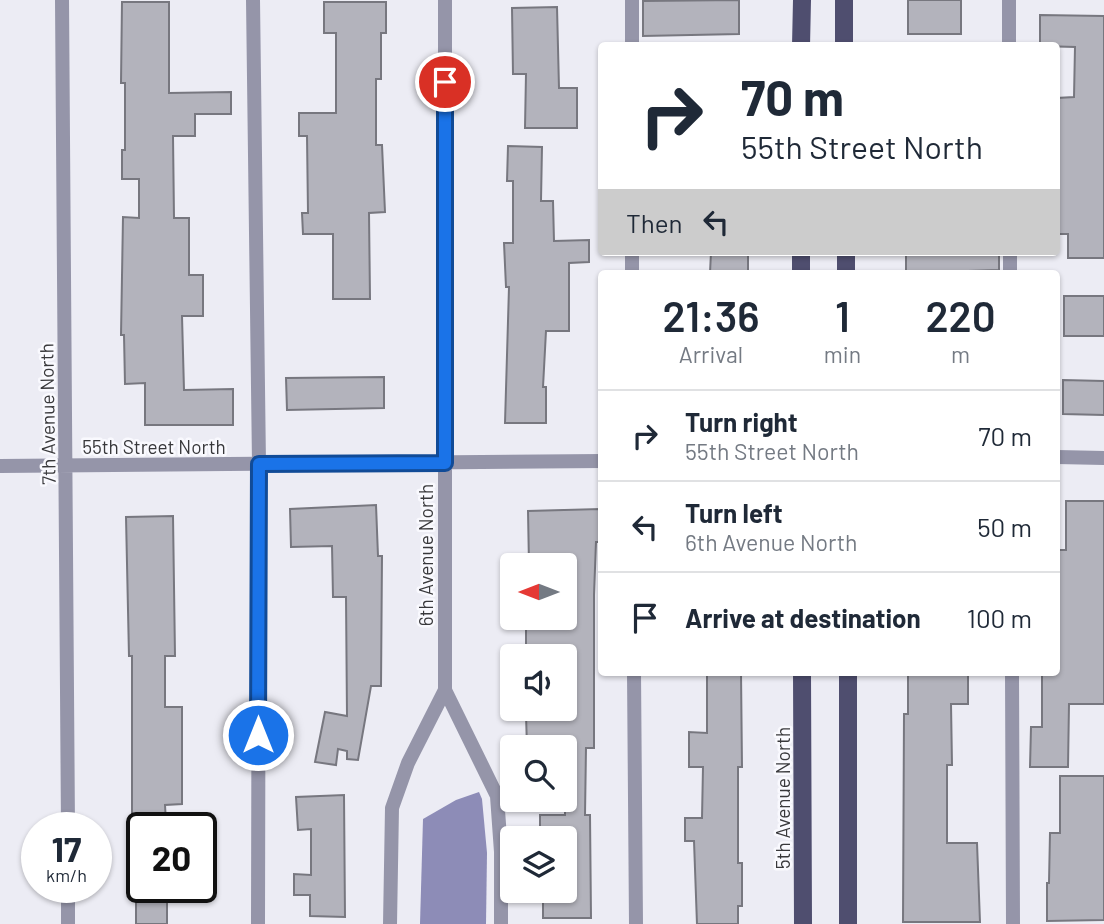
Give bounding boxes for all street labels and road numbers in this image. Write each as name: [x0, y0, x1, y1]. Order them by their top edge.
street label: 7th Avenue North: [34, 343, 60, 485]
street label: 55th Street North: [82, 435, 226, 458]
street label: 6th Avenue North: [414, 484, 437, 626]
street label: 5th Avenue North: [771, 727, 794, 869]

